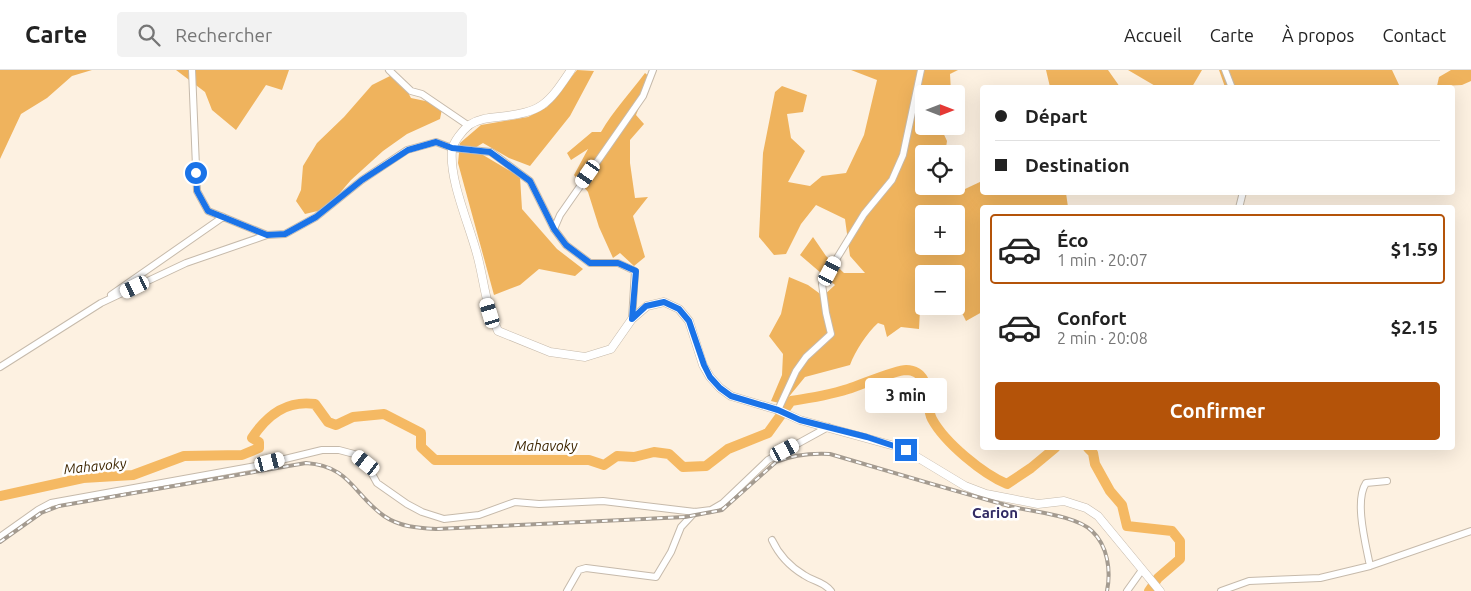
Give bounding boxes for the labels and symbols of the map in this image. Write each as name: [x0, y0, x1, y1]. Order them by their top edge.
north arrow: [915, 85, 965, 135]
car: [573, 157, 602, 191]
route start: [185, 162, 207, 184]
car: [816, 254, 843, 288]
car: [118, 274, 151, 300]
car: [478, 296, 501, 330]
callout: 3 min: [865, 378, 947, 412]
car: [768, 436, 801, 464]
water label: Mahavoky: [515, 438, 578, 454]
route end: [895, 439, 917, 461]
car: [349, 448, 382, 478]
car: [253, 451, 286, 473]
water label: Mahavoky: [63, 455, 127, 477]
district label: Carion: [972, 504, 1018, 521]

